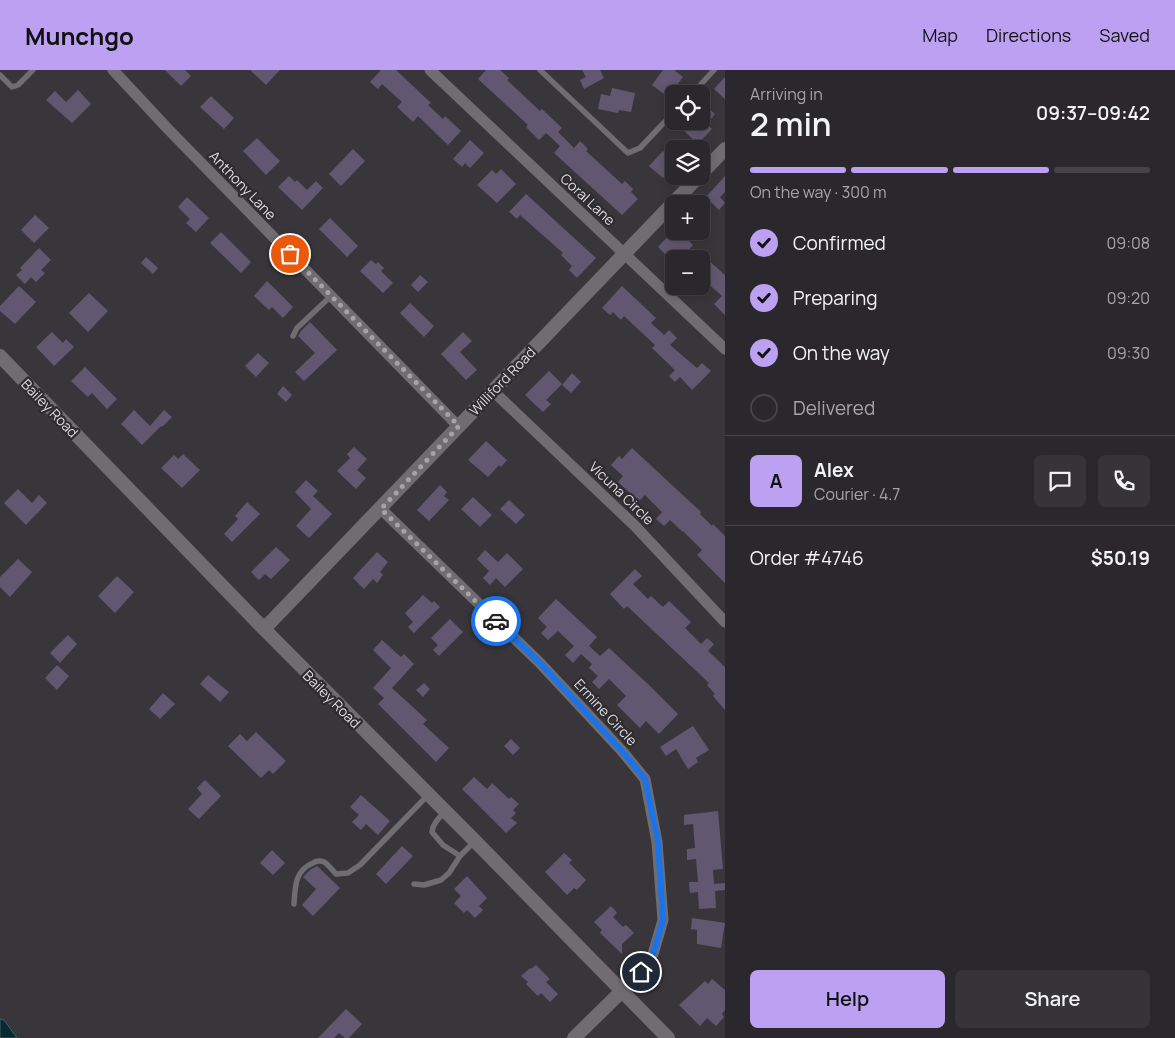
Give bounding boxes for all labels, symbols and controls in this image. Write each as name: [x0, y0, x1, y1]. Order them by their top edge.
text: Munchgo: [25, 19, 134, 52]
text: Map: [922, 23, 958, 47]
text: Directions: [986, 23, 1071, 47]
text: Saved: [1099, 23, 1150, 47]
text: Arriving in: [750, 83, 823, 105]
map controls: [665, 85, 710, 295]
button: locate: [665, 85, 710, 130]
text: 09:37–09:42: [1036, 100, 1150, 126]
text: 2 min: [750, 102, 832, 146]
button: layers: [665, 140, 710, 185]
street label: Anthony Lane: [205, 146, 281, 224]
street label: Coral Lane: [557, 169, 619, 229]
text: On the way · 300 m: [750, 181, 887, 203]
button: +: [665, 195, 710, 240]
icon: check: [750, 229, 778, 257]
text: Confirmed: [793, 230, 886, 256]
text: 09:08: [1106, 232, 1150, 254]
pin: [269, 233, 311, 275]
icon: bag: [276, 240, 304, 268]
button: −: [665, 250, 710, 295]
icon: check: [750, 284, 778, 312]
text: Preparing: [793, 285, 878, 311]
text: 09:20: [1107, 287, 1150, 309]
icon: check: [750, 339, 778, 367]
text: On the way: [793, 340, 890, 366]
text: 09:30: [1107, 342, 1150, 364]
street label: Williford Road: [465, 343, 539, 419]
street label: Bailey Road: [17, 375, 83, 441]
text: Delivered: [793, 395, 875, 421]
button: chat: [1034, 455, 1086, 507]
button: phone: [1098, 455, 1150, 507]
street label: Vicuna Circle: [585, 457, 659, 529]
text: Alex: [814, 457, 854, 483]
text: A: [770, 468, 782, 494]
text: Courier · 4.7: [814, 483, 900, 505]
text: Order #4746: [750, 545, 864, 571]
text: $50.19: [1091, 545, 1150, 571]
courier: [471, 596, 521, 646]
icon: car: [482, 607, 510, 635]
street label: Bailey Road: [299, 666, 365, 732]
street label: Ermine Circle: [570, 675, 642, 749]
pin: [620, 951, 662, 993]
icon: home: [627, 958, 655, 986]
button: Help: [750, 970, 945, 1028]
button: Share: [955, 970, 1150, 1028]

